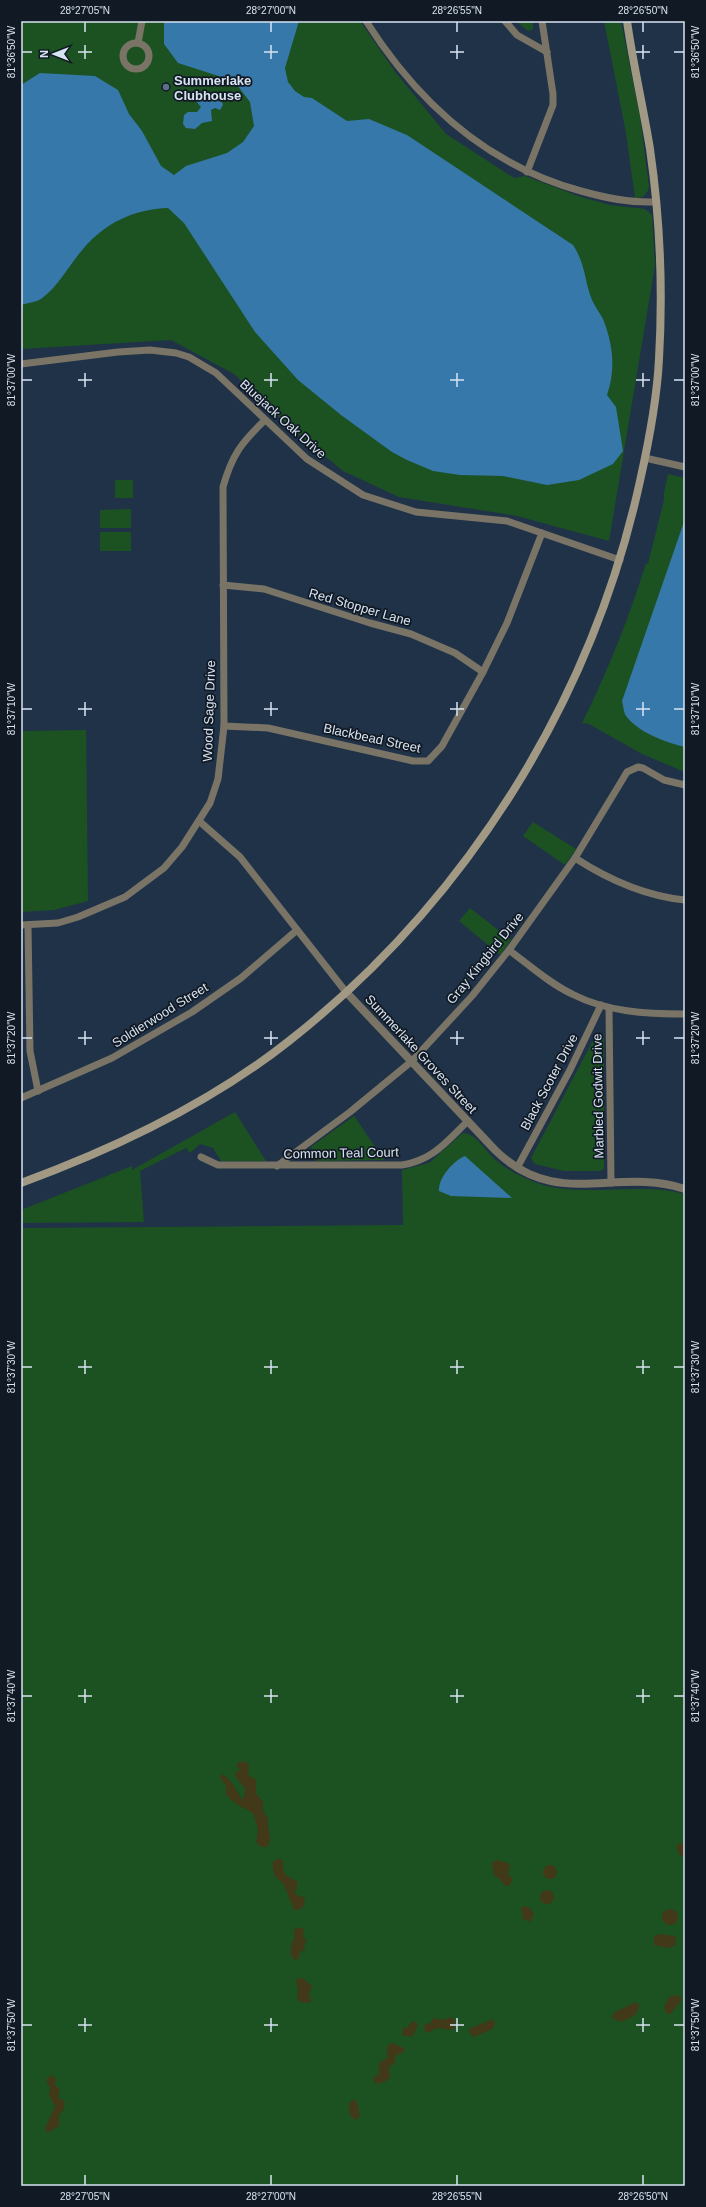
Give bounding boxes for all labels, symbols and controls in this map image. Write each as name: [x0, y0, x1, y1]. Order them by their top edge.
text: 28°27'05"N: [60, 5, 110, 16]
text: 28°27'00"N: [246, 5, 296, 16]
text: 28°26'55"N: [432, 5, 482, 16]
text: 28°26'50"N: [618, 5, 668, 16]
text: 81°36'50"W: [6, 25, 17, 78]
text: 81°36'50"W: [690, 25, 701, 78]
north arrow: [34, 34, 74, 74]
text: N: [38, 50, 50, 58]
place label: Summerlake Clubhouse: [174, 73, 251, 103]
marker: Summerlake Clubhouse: [161, 82, 171, 92]
text: 81°37'00"W: [6, 353, 17, 406]
text: 81°37'00"W: [690, 353, 701, 406]
street label: Bluejack Oak Drive: [237, 376, 329, 462]
street label: Red Stopper Lane: [307, 585, 413, 629]
street label: Wood Sage Drive: [200, 660, 218, 762]
text: 81°37'10"W: [6, 682, 17, 735]
text: 81°37'10"W: [690, 682, 701, 735]
street label: Blackbead Street: [322, 720, 422, 756]
street label: Gray Kingbird Drive: [443, 909, 527, 1007]
street label: Soldierwood Street: [109, 979, 211, 1050]
street label: Summerlake Groves Street: [362, 992, 480, 1117]
text: 81°37'20"W: [6, 1011, 17, 1064]
text: 81°37'20"W: [690, 1011, 701, 1064]
street label: Black Scoter Drive: [517, 1031, 581, 1133]
street label: Marbled Godwit Drive: [589, 1033, 607, 1159]
street label: Common Teal Court: [283, 1144, 399, 1162]
text: 81°37'30"W: [6, 1340, 17, 1393]
text: 81°37'30"W: [690, 1340, 701, 1393]
text: 81°37'40"W: [6, 1669, 17, 1722]
text: 81°37'40"W: [690, 1669, 701, 1722]
text: 81°37'50"W: [6, 1998, 17, 2051]
text: 81°37'50"W: [690, 1998, 701, 2051]
text: 28°27'05"N: [60, 2191, 110, 2202]
text: 28°27'00"N: [246, 2191, 296, 2202]
text: 28°26'55"N: [432, 2191, 482, 2202]
text: 28°26'50"N: [618, 2191, 668, 2202]

